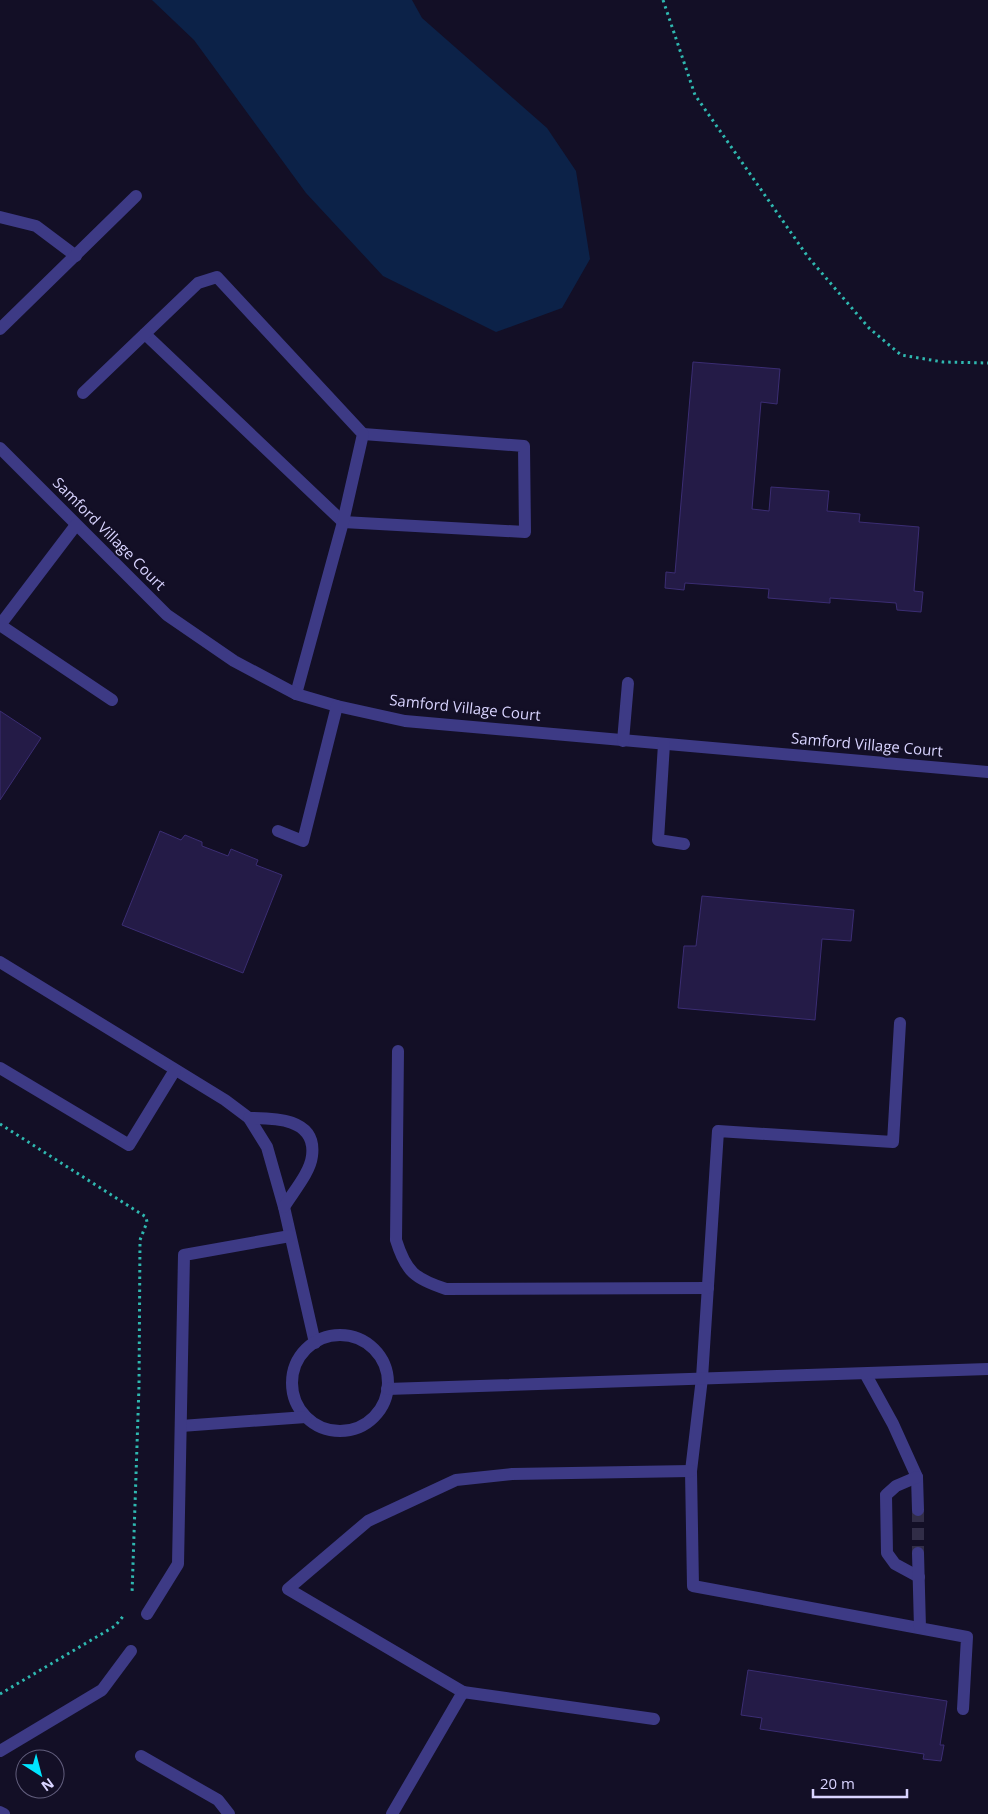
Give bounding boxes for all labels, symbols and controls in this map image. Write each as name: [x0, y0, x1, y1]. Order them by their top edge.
street label: Samford Village Court: [49, 472, 171, 594]
street label: Samford Village Court: [388, 689, 542, 725]
street label: Samford Village Court: [791, 727, 944, 761]
north arrow: [15, 1749, 65, 1799]
scale bar: [813, 1766, 907, 1798]
text: 20 m: [820, 1773, 855, 1793]
text: N: [38, 1774, 58, 1796]

